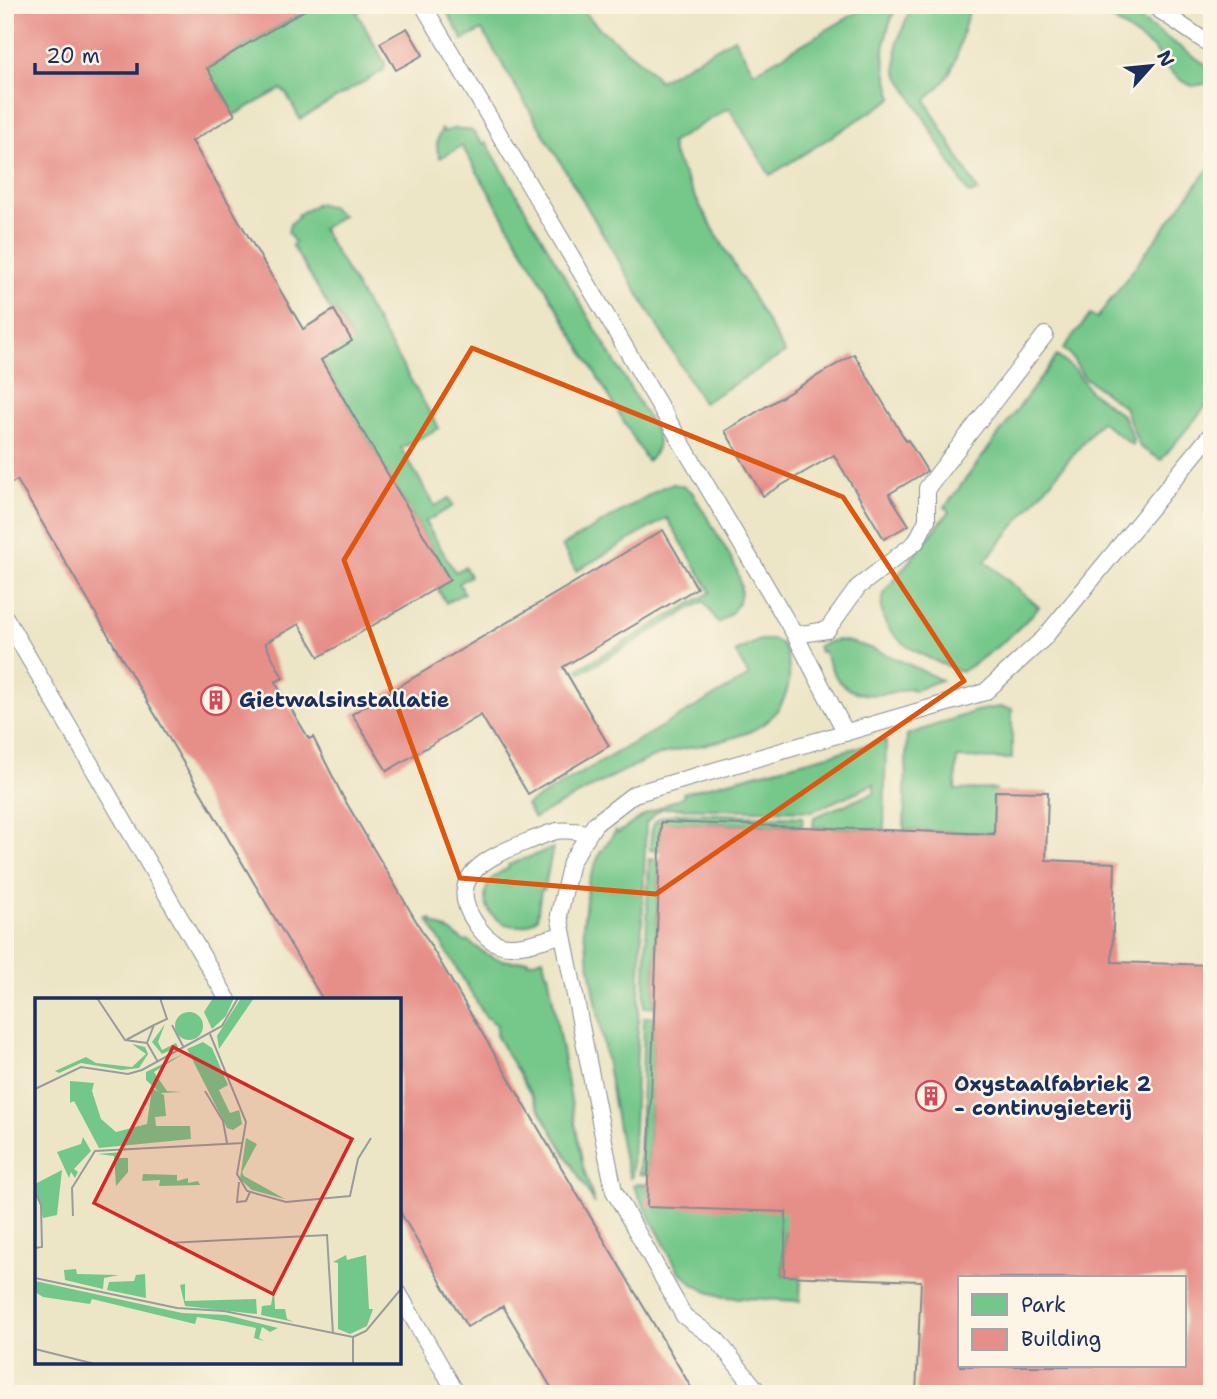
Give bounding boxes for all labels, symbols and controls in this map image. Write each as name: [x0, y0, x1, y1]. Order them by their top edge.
scale bar: [35, 32, 136, 76]
north arrow: [1116, 32, 1186, 102]
text: 20 m: [46, 42, 100, 70]
text: N: [1151, 46, 1180, 71]
building icon: Gietwalsinstallatie: [199, 683, 233, 717]
place label: Gietwalsinstallatie: [239, 686, 449, 714]
inset map: [35, 998, 401, 1364]
place label: Oxystaalfabriek 2 - continugieterij: [954, 1070, 1151, 1122]
building icon: Oxystaalfabriek 2 - continugieterij: [914, 1079, 948, 1113]
legend: [958, 1276, 1186, 1368]
text: Park: [1021, 1291, 1066, 1319]
text: Building: [1021, 1325, 1101, 1353]

